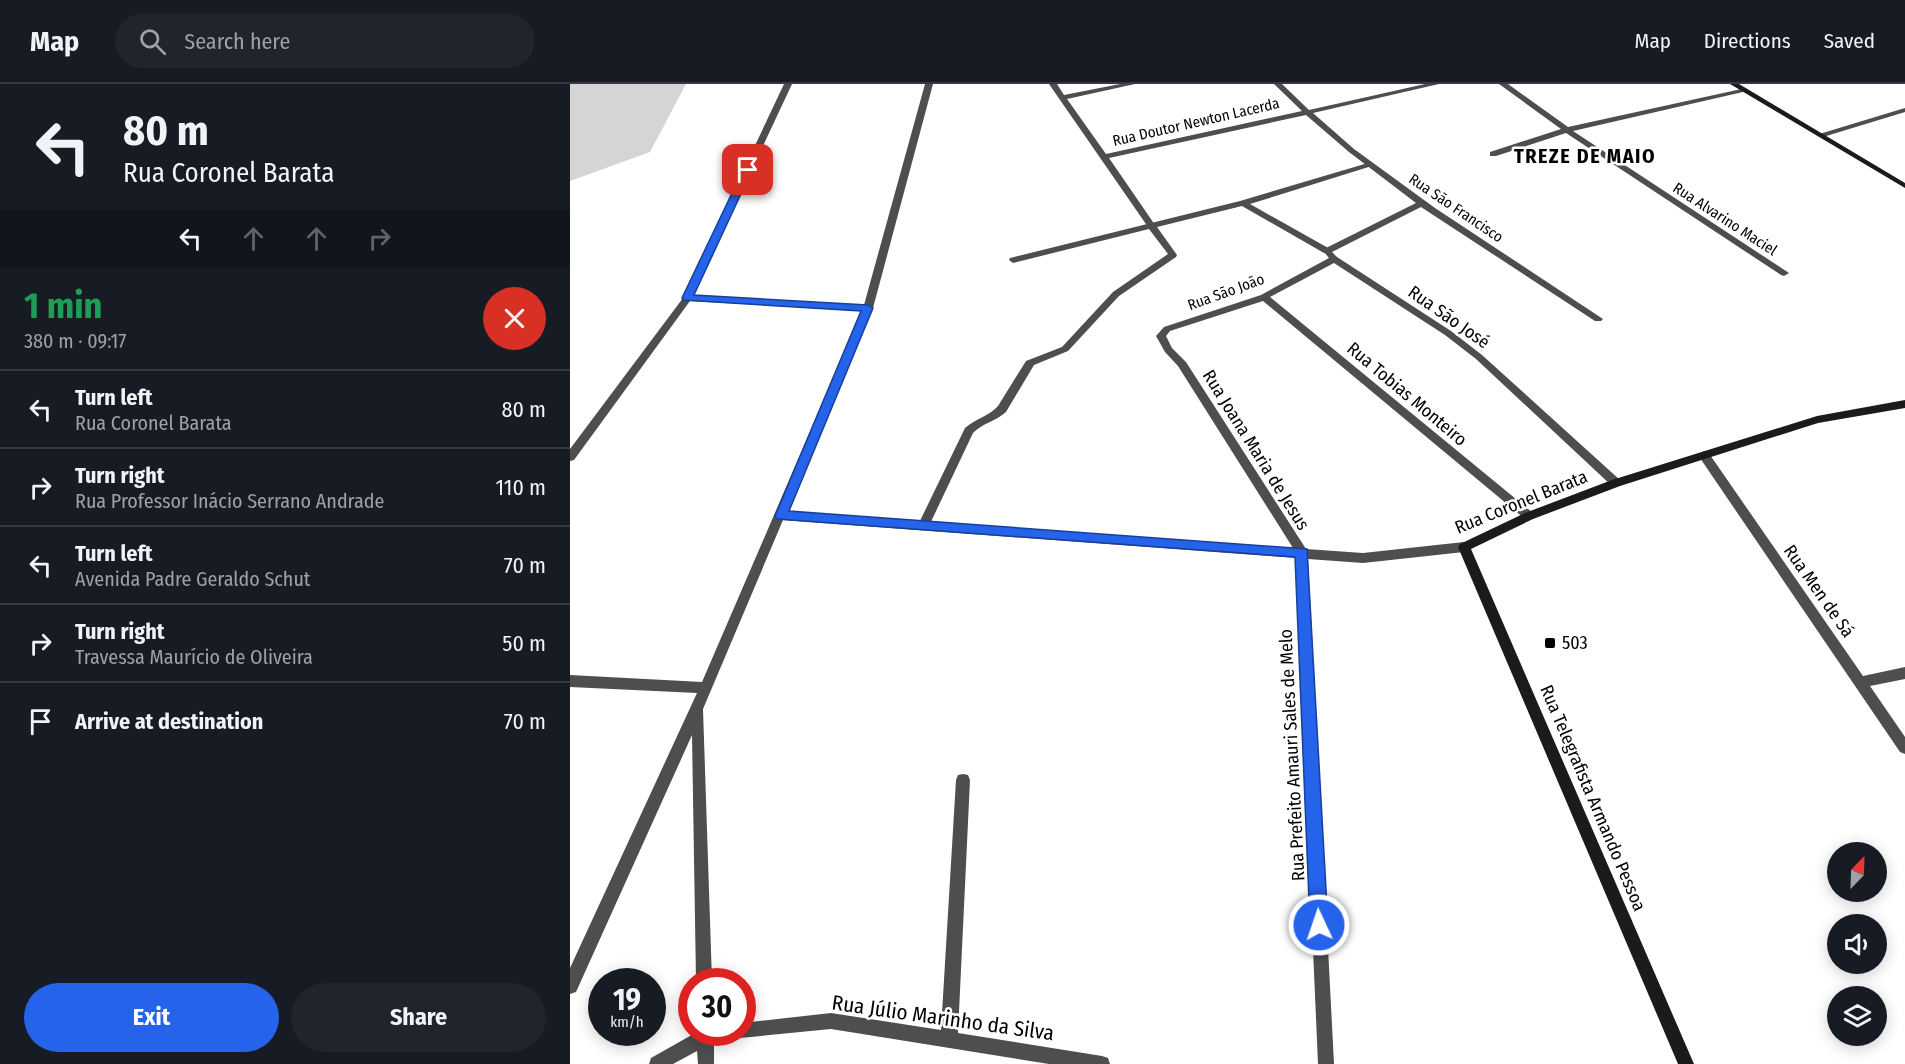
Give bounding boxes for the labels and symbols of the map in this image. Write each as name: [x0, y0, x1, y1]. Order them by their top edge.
street label: Rua Doutor Newton Lacerda: [1111, 94, 1281, 150]
pin: [722, 144, 773, 195]
district label: TREZE DE MAIO: [1514, 144, 1656, 168]
street label: Rua São Francisco: [1405, 170, 1507, 246]
street label: Rua Alvarino Maciel: [1670, 179, 1780, 259]
street label: Rua São João: [1185, 270, 1267, 314]
street label: Rua São José: [1404, 281, 1494, 353]
street label: Rua Tobias Monteiro: [1343, 337, 1471, 451]
street label: Rua Joana Maria de Jesus: [1198, 366, 1314, 534]
street label: Rua Coronel Barata: [1452, 465, 1591, 539]
street label: Rua Men de Sá: [1779, 540, 1859, 642]
street label: Rua Prefeito Amauri Sales de Melo: [1274, 628, 1310, 882]
place label: 503: [1562, 632, 1588, 654]
marker: 503: [1543, 636, 1557, 650]
street label: Rua Telegrafista Armando Pessoa: [1535, 682, 1651, 914]
north arrow: [1827, 842, 1887, 902]
position arrow: [1287, 893, 1351, 957]
speed limit sign: 30: [678, 968, 756, 1046]
street label: Rua Júlio Marinho da Silva: [830, 990, 1056, 1046]

